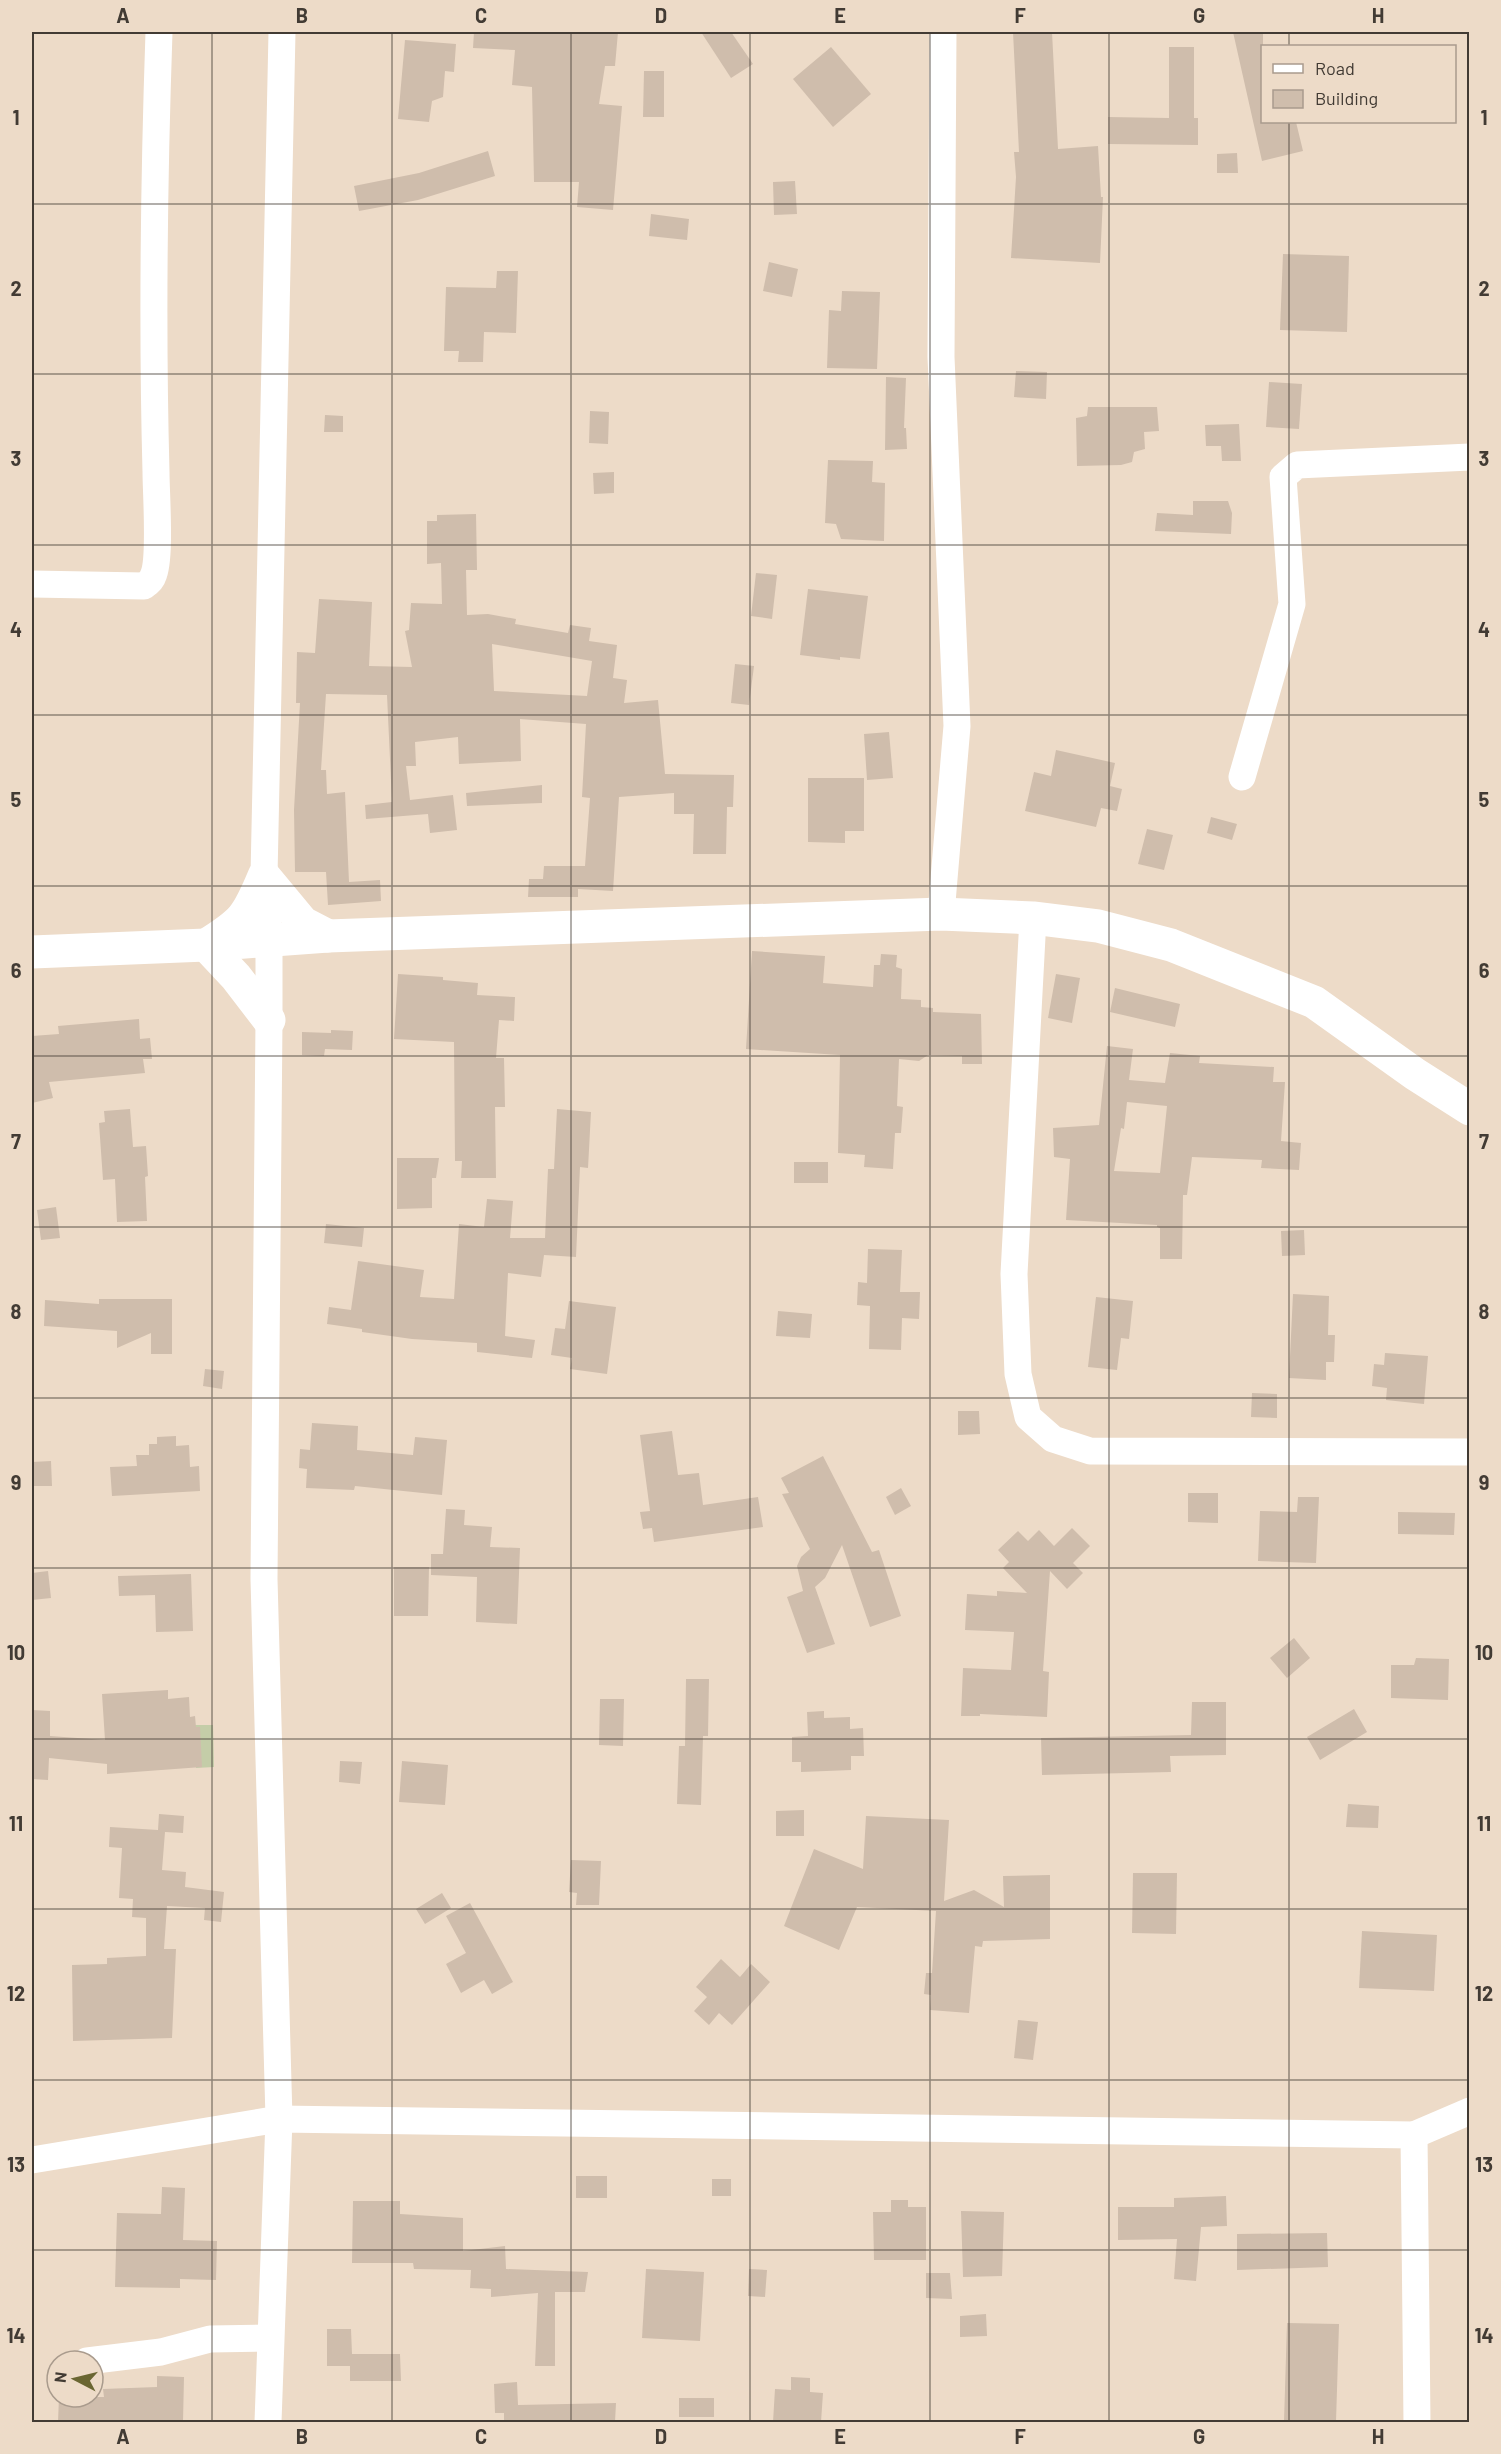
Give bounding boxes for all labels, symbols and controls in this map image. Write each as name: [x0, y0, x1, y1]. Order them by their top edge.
text: A: [116, 3, 130, 27]
text: B: [296, 3, 308, 27]
text: C: [475, 3, 487, 27]
text: D: [655, 3, 667, 27]
text: E: [834, 3, 846, 27]
text: F: [1014, 3, 1026, 27]
text: G: [1193, 3, 1205, 27]
text: H: [1372, 3, 1384, 27]
legend: [1261, 45, 1456, 123]
text: Road: [1315, 57, 1355, 79]
text: Building: [1315, 87, 1378, 109]
text: 1: [12, 105, 20, 129]
text: 1: [1480, 105, 1488, 129]
text: 2: [10, 276, 22, 300]
text: 2: [1478, 276, 1490, 300]
text: 3: [11, 446, 21, 470]
text: 3: [1479, 446, 1489, 470]
text: 4: [10, 617, 22, 641]
text: 4: [1478, 617, 1490, 641]
text: 5: [11, 787, 22, 811]
text: 5: [1479, 787, 1490, 811]
text: 6: [11, 958, 22, 982]
text: 6: [1479, 958, 1490, 982]
text: 7: [11, 1129, 21, 1153]
text: 7: [1479, 1129, 1489, 1153]
text: 8: [11, 1299, 22, 1323]
text: 8: [1479, 1299, 1490, 1323]
text: 9: [11, 1470, 21, 1494]
text: 9: [1479, 1470, 1489, 1494]
text: 10: [7, 1640, 25, 1664]
text: 10: [1475, 1640, 1493, 1664]
text: 11: [9, 1811, 23, 1835]
text: 11: [1477, 1811, 1491, 1835]
text: 12: [7, 1981, 25, 2005]
text: 12: [1475, 1981, 1493, 2005]
text: 13: [7, 2152, 25, 2176]
text: 13: [1475, 2152, 1493, 2176]
text: 14: [6, 2323, 26, 2347]
text: 14: [1474, 2323, 1494, 2347]
north arrow: [45, 2349, 105, 2409]
text: N: [50, 2371, 70, 2384]
text: A: [116, 2424, 130, 2448]
text: B: [296, 2424, 308, 2448]
text: C: [475, 2424, 487, 2448]
text: D: [655, 2424, 667, 2448]
text: E: [834, 2424, 846, 2448]
text: F: [1014, 2424, 1026, 2448]
text: G: [1193, 2424, 1205, 2448]
text: H: [1372, 2424, 1384, 2448]

